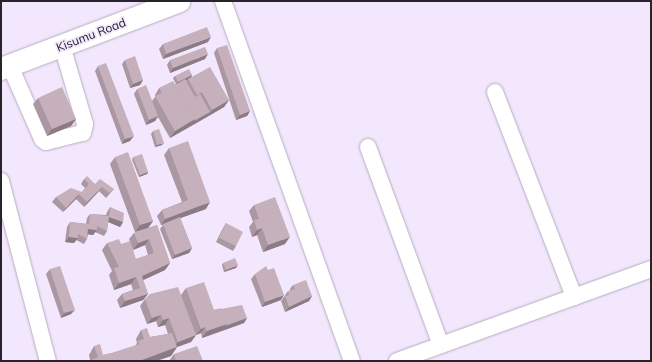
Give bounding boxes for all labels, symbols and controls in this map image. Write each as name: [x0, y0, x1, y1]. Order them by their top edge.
street label: Kisumu Road: [54, 15, 128, 55]

